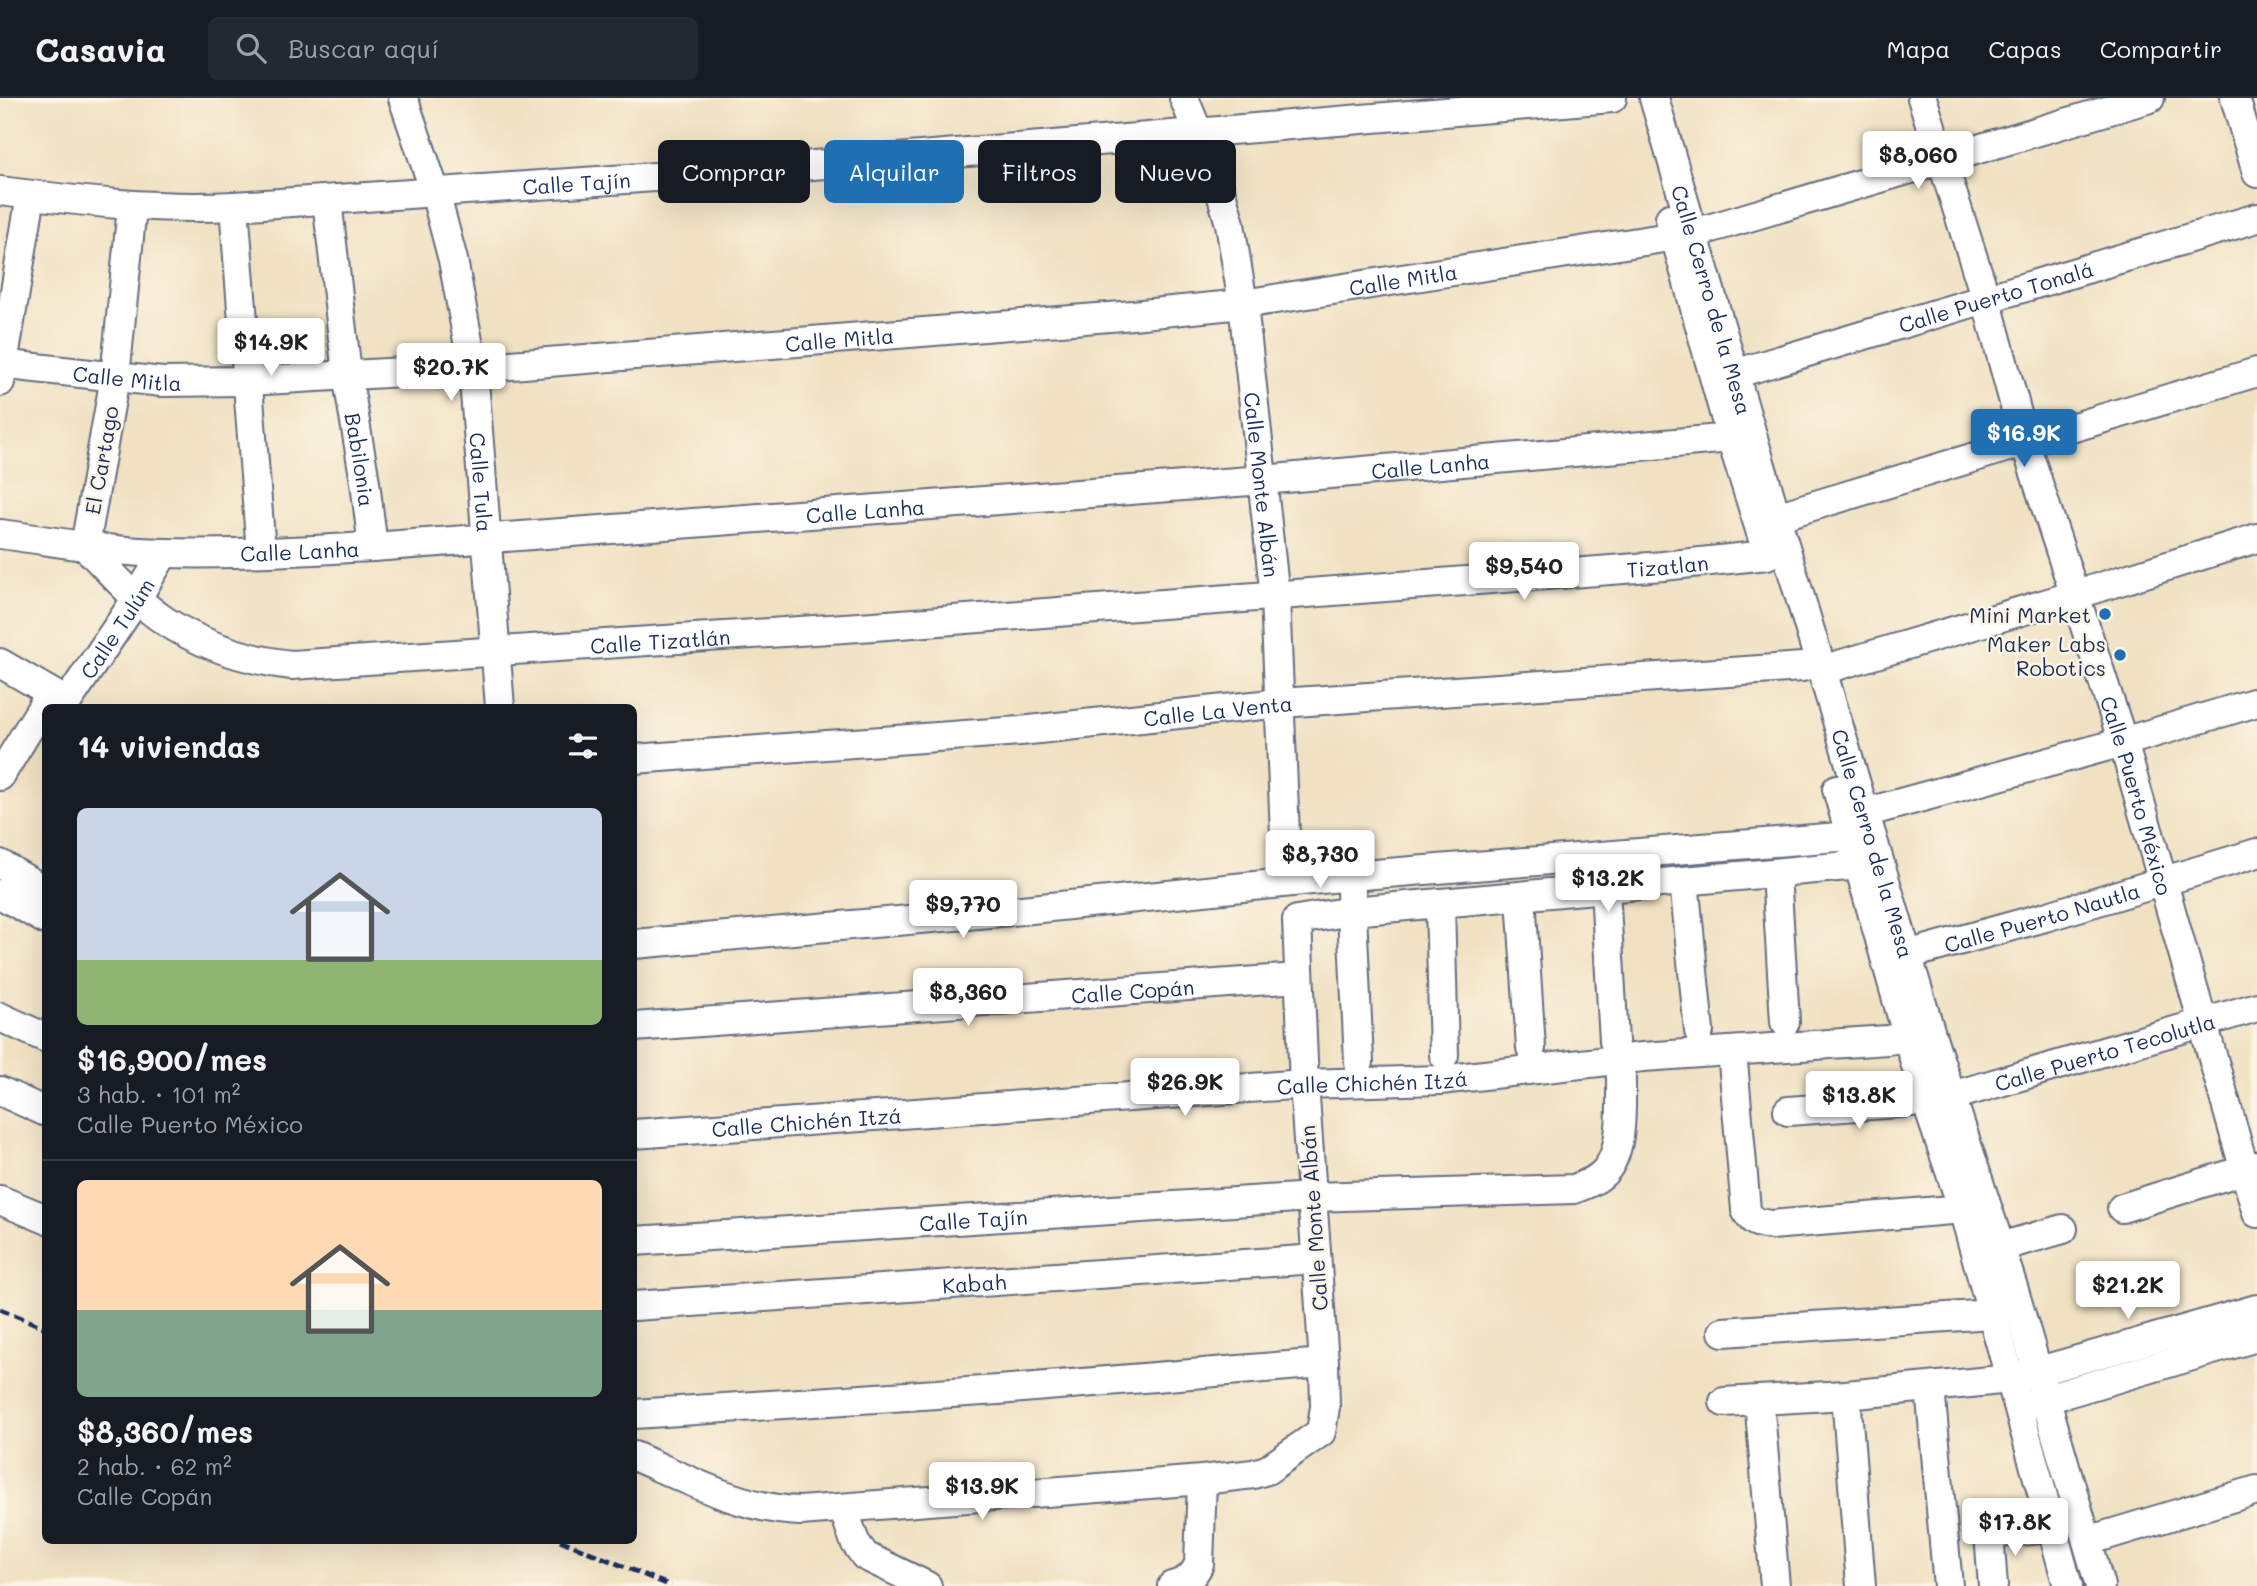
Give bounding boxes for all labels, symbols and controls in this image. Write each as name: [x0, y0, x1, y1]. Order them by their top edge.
search box: [208, 17, 698, 80]
text: Casavia: [35, 27, 166, 70]
icon: search: [232, 29, 270, 67]
text: Buscar aquí: [288, 31, 439, 65]
text: Mapa: [1886, 33, 1950, 64]
text: Capas: [1988, 33, 2062, 64]
text: Compartir: [2100, 33, 2222, 64]
pin: $8,060: [1861, 132, 1975, 191]
text: $8,060: [1878, 139, 1958, 169]
chip: Comprar: [658, 140, 810, 203]
chip: Alquilar: [824, 140, 964, 203]
chip: Filtros: [978, 140, 1101, 203]
chip: Nuevo: [1115, 140, 1236, 203]
street label: Calle Tajín: [521, 165, 631, 200]
street label: Calle Cerro de la Mesa: [1666, 182, 1759, 418]
street label: Calle Puerto Tonalá: [1895, 254, 2096, 338]
street label: Calle Mitla: [1347, 257, 1459, 301]
pin: $14.9K: [214, 318, 328, 378]
street label: Calle Mitla: [784, 321, 895, 356]
text: $14.9K: [233, 326, 309, 356]
pin: $20.7K: [394, 344, 508, 403]
text: $20.7K: [413, 351, 489, 381]
street label: Calle Mitla: [71, 359, 182, 396]
street label: Calle Monte Albán: [1239, 391, 1286, 579]
street label: El Cartago: [78, 404, 124, 516]
pin: $16.9K: [1967, 410, 2081, 469]
street label: Babilonia: [340, 411, 381, 508]
text: $16.9K: [1987, 417, 2061, 447]
street label: Calle Tula: [465, 431, 500, 533]
street label: Calle Lanha: [1370, 446, 1491, 484]
street label: Calle Lanha: [805, 492, 926, 528]
street label: Calle Lanha: [240, 534, 360, 566]
pin: $9,540: [1467, 542, 1581, 602]
street label: Tizatlan: [1625, 548, 1710, 582]
text: $9,540: [1485, 550, 1563, 580]
street label: Calle Tulúm: [73, 573, 159, 683]
place label: Mini Market: [1969, 601, 2091, 628]
marker: Mini Market: [2097, 606, 2113, 622]
street label: Calle Tizatlán: [589, 622, 731, 658]
place label: Maker Labs Robotics: [1987, 630, 2106, 681]
marker: Maker Labs Robotics: [2112, 647, 2128, 663]
street label: Calle La Venta: [1142, 689, 1293, 731]
street label: Calle Puerto México: [2095, 692, 2179, 898]
street label: Calle Cerro de la Mesa: [1827, 725, 1921, 961]
text: 14 viviendas: [77, 726, 261, 766]
icon: filters: [564, 727, 602, 765]
pin: $8,730: [1263, 830, 1377, 890]
text: $8,730: [1282, 838, 1358, 868]
icon: home: [277, 854, 403, 980]
pin: $13.2K: [1551, 854, 1665, 914]
text: $13.2K: [1571, 862, 1645, 892]
street label: Calle Puerto Nautla: [1941, 876, 2143, 958]
pin: $9,770: [906, 880, 1020, 940]
text: $9,770: [925, 888, 1001, 918]
pin: $8,360: [911, 968, 1025, 1028]
street label: Calle Copán: [1070, 972, 1195, 1008]
text: $8,360: [929, 976, 1007, 1006]
street label: Calle Puerto Tecolutla: [1991, 1006, 2218, 1096]
text: $16,900/mes: [77, 1039, 267, 1079]
pin: $26.9K: [1128, 1058, 1242, 1118]
street label: Calle Chichén Itzá: [1276, 1064, 1469, 1099]
text: $26.9K: [1146, 1066, 1224, 1096]
pin: $13.8K: [1802, 1072, 1916, 1131]
text: 3 hab. · 101 m²: [77, 1079, 240, 1109]
text: $13.8K: [1822, 1079, 1896, 1109]
street label: Calle Chichén Itzá: [711, 1101, 903, 1142]
text: Calle Puerto México: [77, 1109, 303, 1139]
street label: Calle Monte Albán: [1293, 1124, 1333, 1312]
street label: Calle Tajín: [918, 1202, 1028, 1236]
icon: home: [277, 1226, 403, 1352]
pin: $21.2K: [2071, 1262, 2185, 1321]
street label: Kabah: [941, 1267, 1007, 1298]
text: $21.2K: [2092, 1269, 2164, 1299]
text: $8,360/mes: [77, 1411, 253, 1451]
text: 2 hab. · 62 m²: [77, 1451, 232, 1481]
pin: $13.9K: [925, 1462, 1039, 1522]
text: $13.9K: [945, 1470, 1019, 1500]
text: Calle Copán: [77, 1481, 212, 1511]
pin: $17.8K: [1958, 1498, 2072, 1558]
text: $17.8K: [1978, 1506, 2052, 1536]

